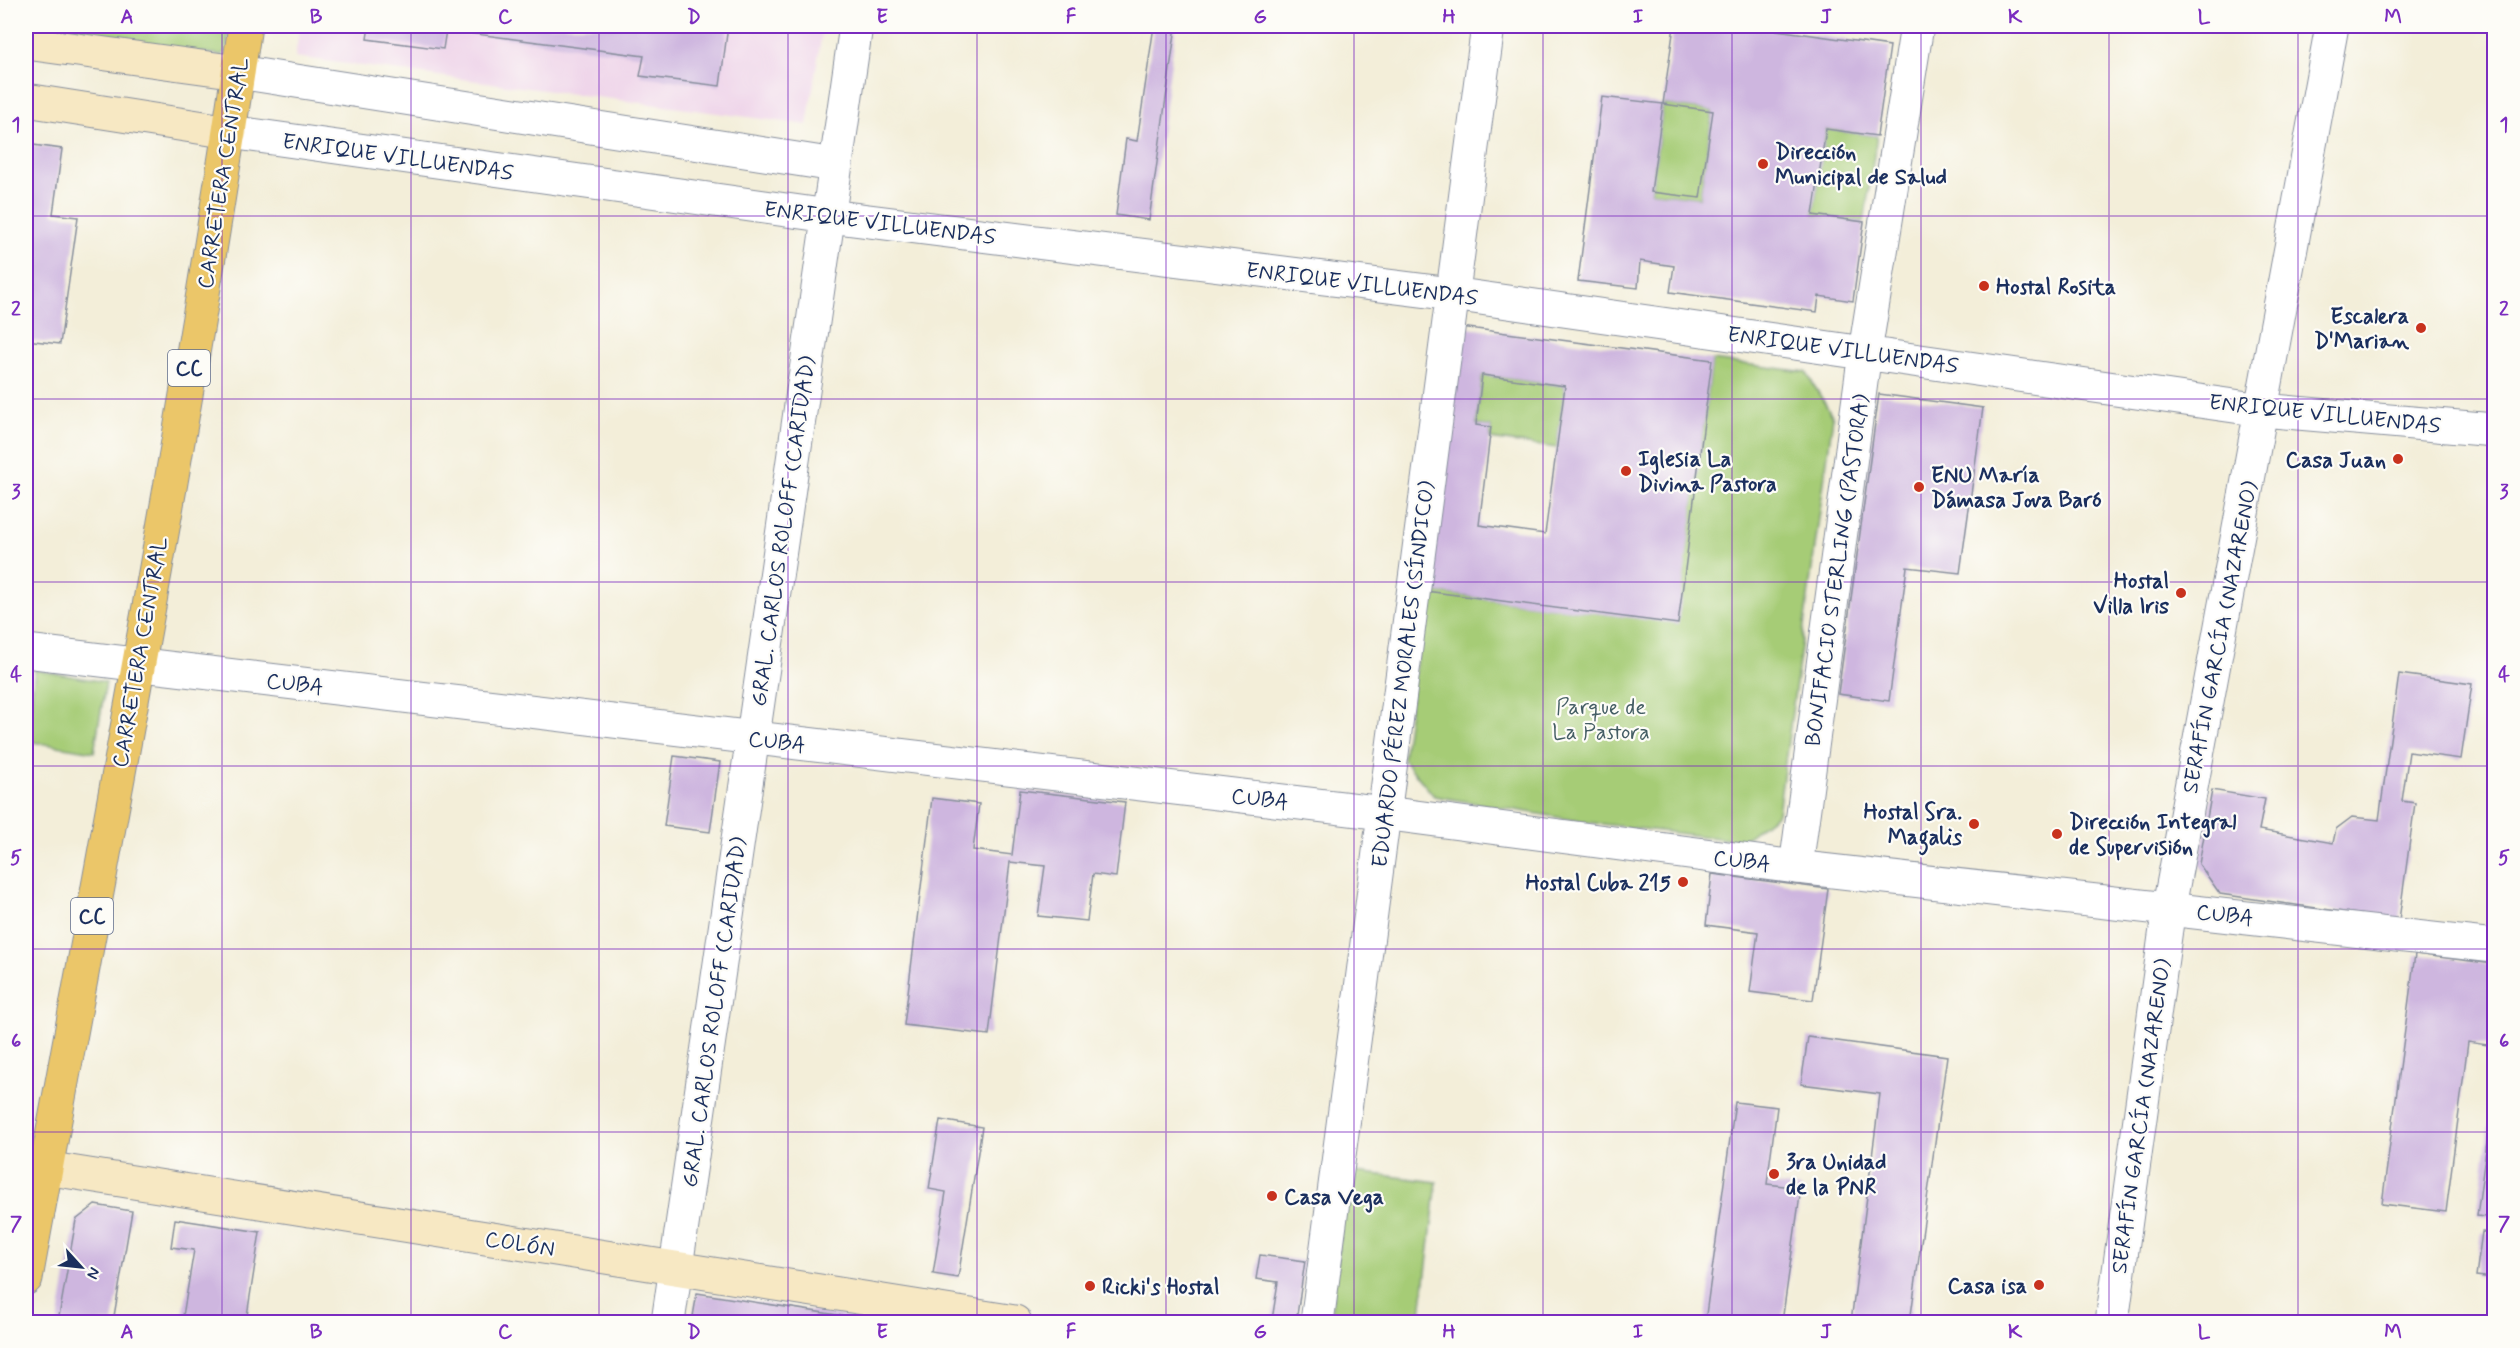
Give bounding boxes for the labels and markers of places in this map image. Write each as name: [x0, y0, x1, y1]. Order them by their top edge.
place label: Dirección Municipal de Salud: [1775, 139, 1947, 192]
marker: Dirección Municipal de Salud: [1756, 157, 1770, 171]
place label: Hostal Rosita: [1996, 274, 2116, 302]
marker: Hostal Rosita: [1977, 279, 1991, 293]
place label: Escalera D'Marian: [2314, 303, 2410, 356]
marker: Escalera D'Marian: [2414, 321, 2428, 335]
place label: Iglesia La Divina Pastora: [1638, 446, 1777, 499]
place label: Casa Juan: [2286, 447, 2386, 475]
marker: Casa Juan: [2391, 452, 2405, 466]
place label: ENU María Dámasa Jova Baró: [1931, 462, 2102, 515]
marker: Iglesia La Divina Pastora: [1619, 464, 1633, 478]
marker: ENU María Dámasa Jova Baró: [1912, 480, 1926, 494]
place label: Hostal Villa Iris: [2093, 568, 2169, 621]
marker: Hostal Villa Iris: [2174, 586, 2188, 600]
place label: Hostal Sra. Magalis: [1863, 799, 1962, 856]
place label: Dirección Integral de Supervisión: [2069, 809, 2237, 862]
marker: Hostal Sra. Magalis: [1967, 817, 1981, 831]
marker: Dirección Integral de Supervisión: [2050, 827, 2064, 841]
place label: Hostal Cuba 215: [1525, 870, 1671, 898]
marker: Hostal Cuba 215: [1676, 875, 1690, 889]
place label: 3ra Unidad de la PNR: [1786, 1149, 1886, 1202]
marker: 3ra Unidad de la PNR: [1767, 1167, 1781, 1181]
place label: Casa Vega: [1284, 1184, 1384, 1213]
marker: Casa Vega: [1265, 1189, 1279, 1203]
place label: Casa isa: [1947, 1273, 2027, 1301]
place label: Ricki's Hostal: [1102, 1274, 1219, 1302]
marker: Casa isa: [2032, 1278, 2046, 1292]
marker: Ricki's Hostal: [1083, 1279, 1097, 1293]

